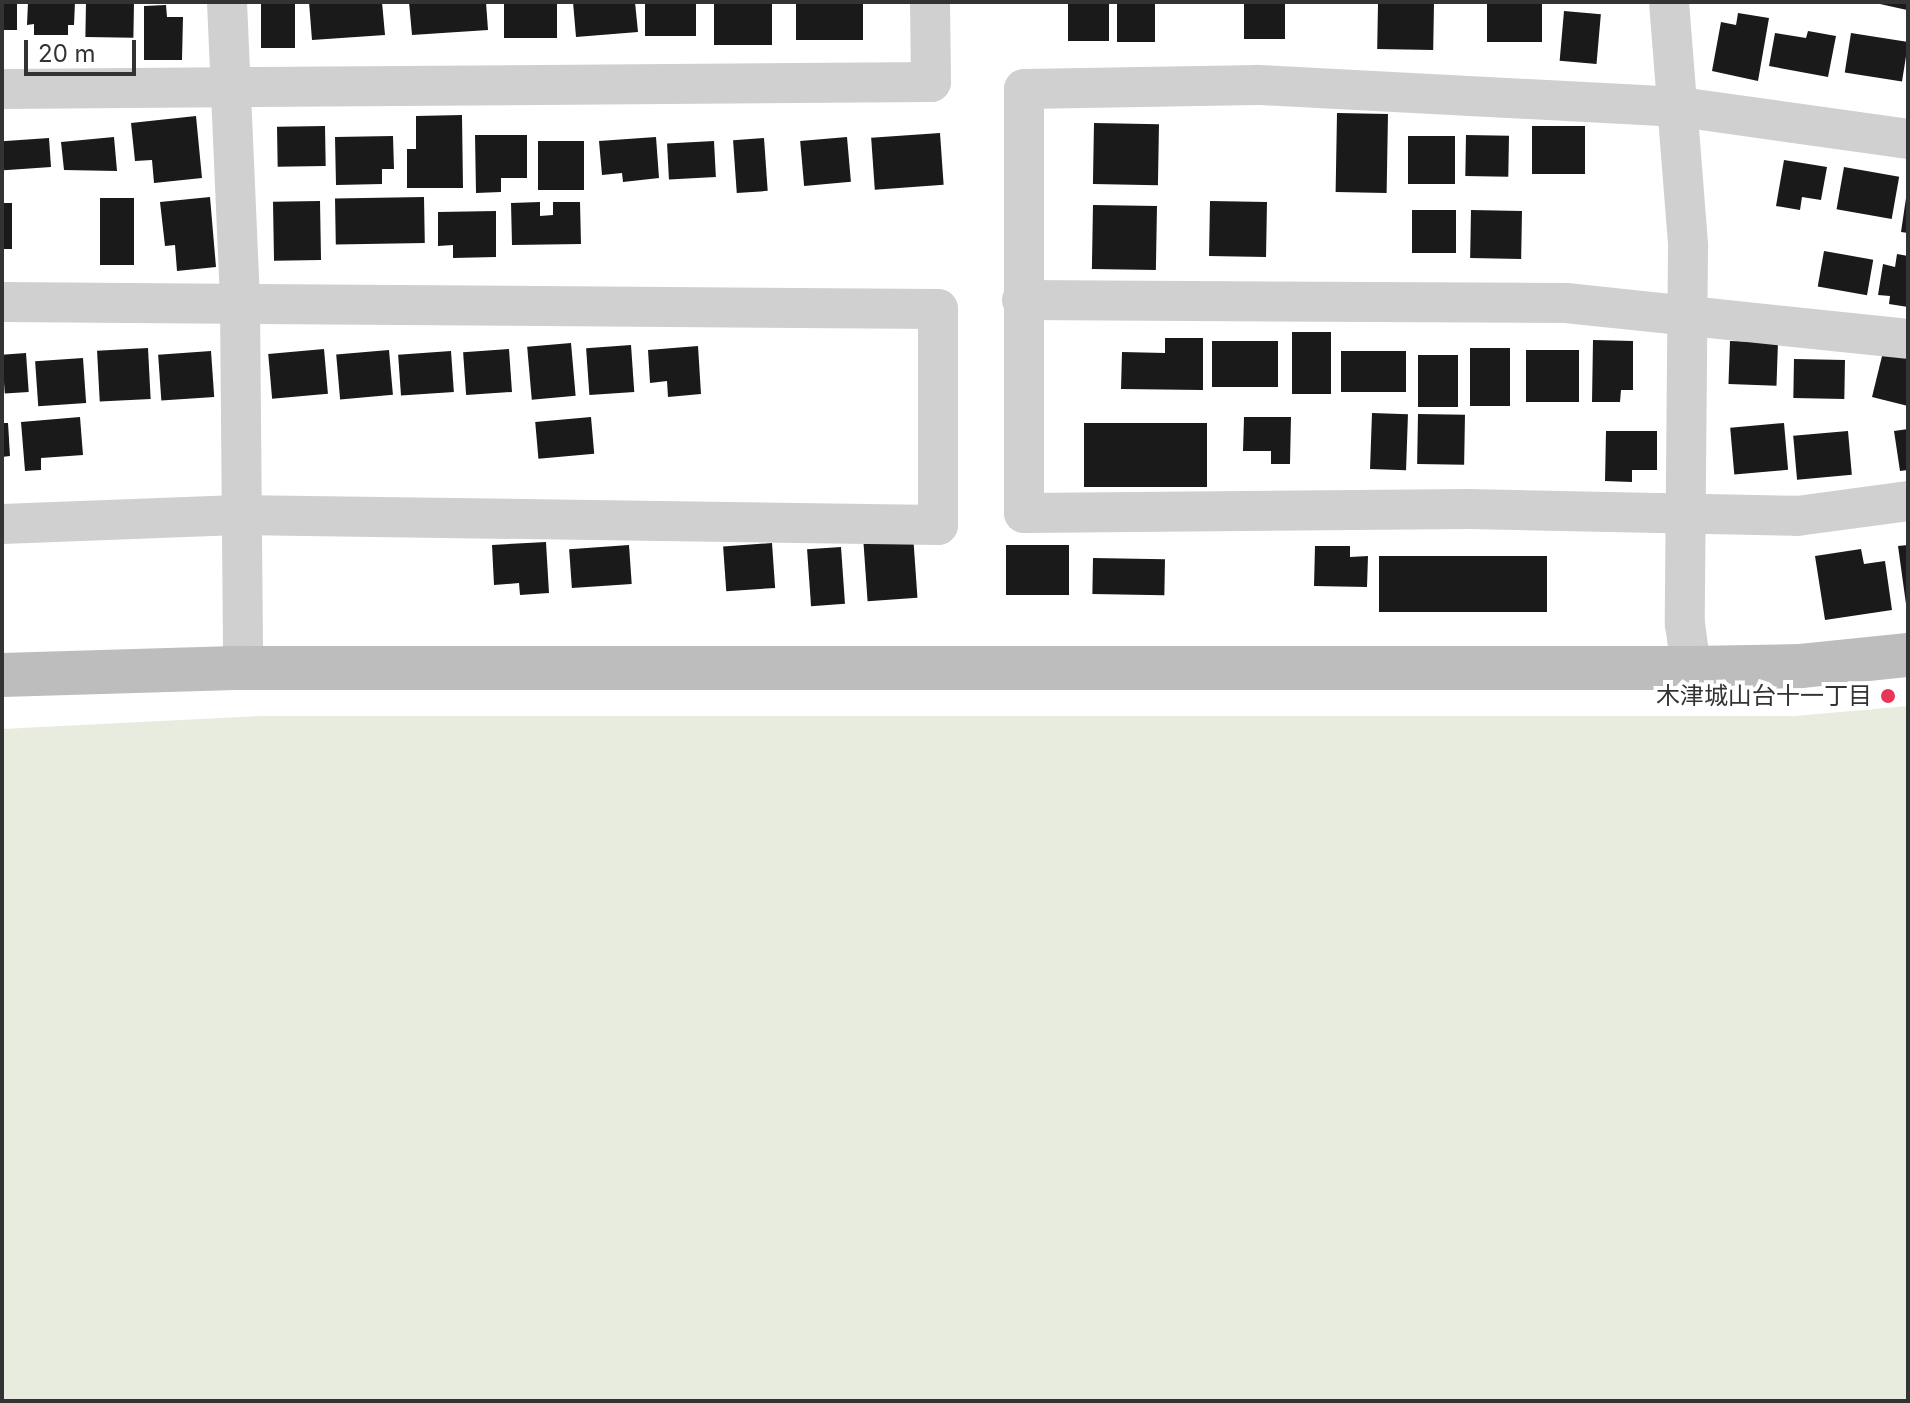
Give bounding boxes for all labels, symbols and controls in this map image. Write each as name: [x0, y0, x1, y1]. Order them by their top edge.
scale bar: [28, 24, 140, 74]
text: 20 m: [38, 39, 96, 68]
place label: 木津城山台十一丁目: [1656, 682, 1872, 710]
marker: 木津城山台十一丁目: [1879, 687, 1897, 705]

